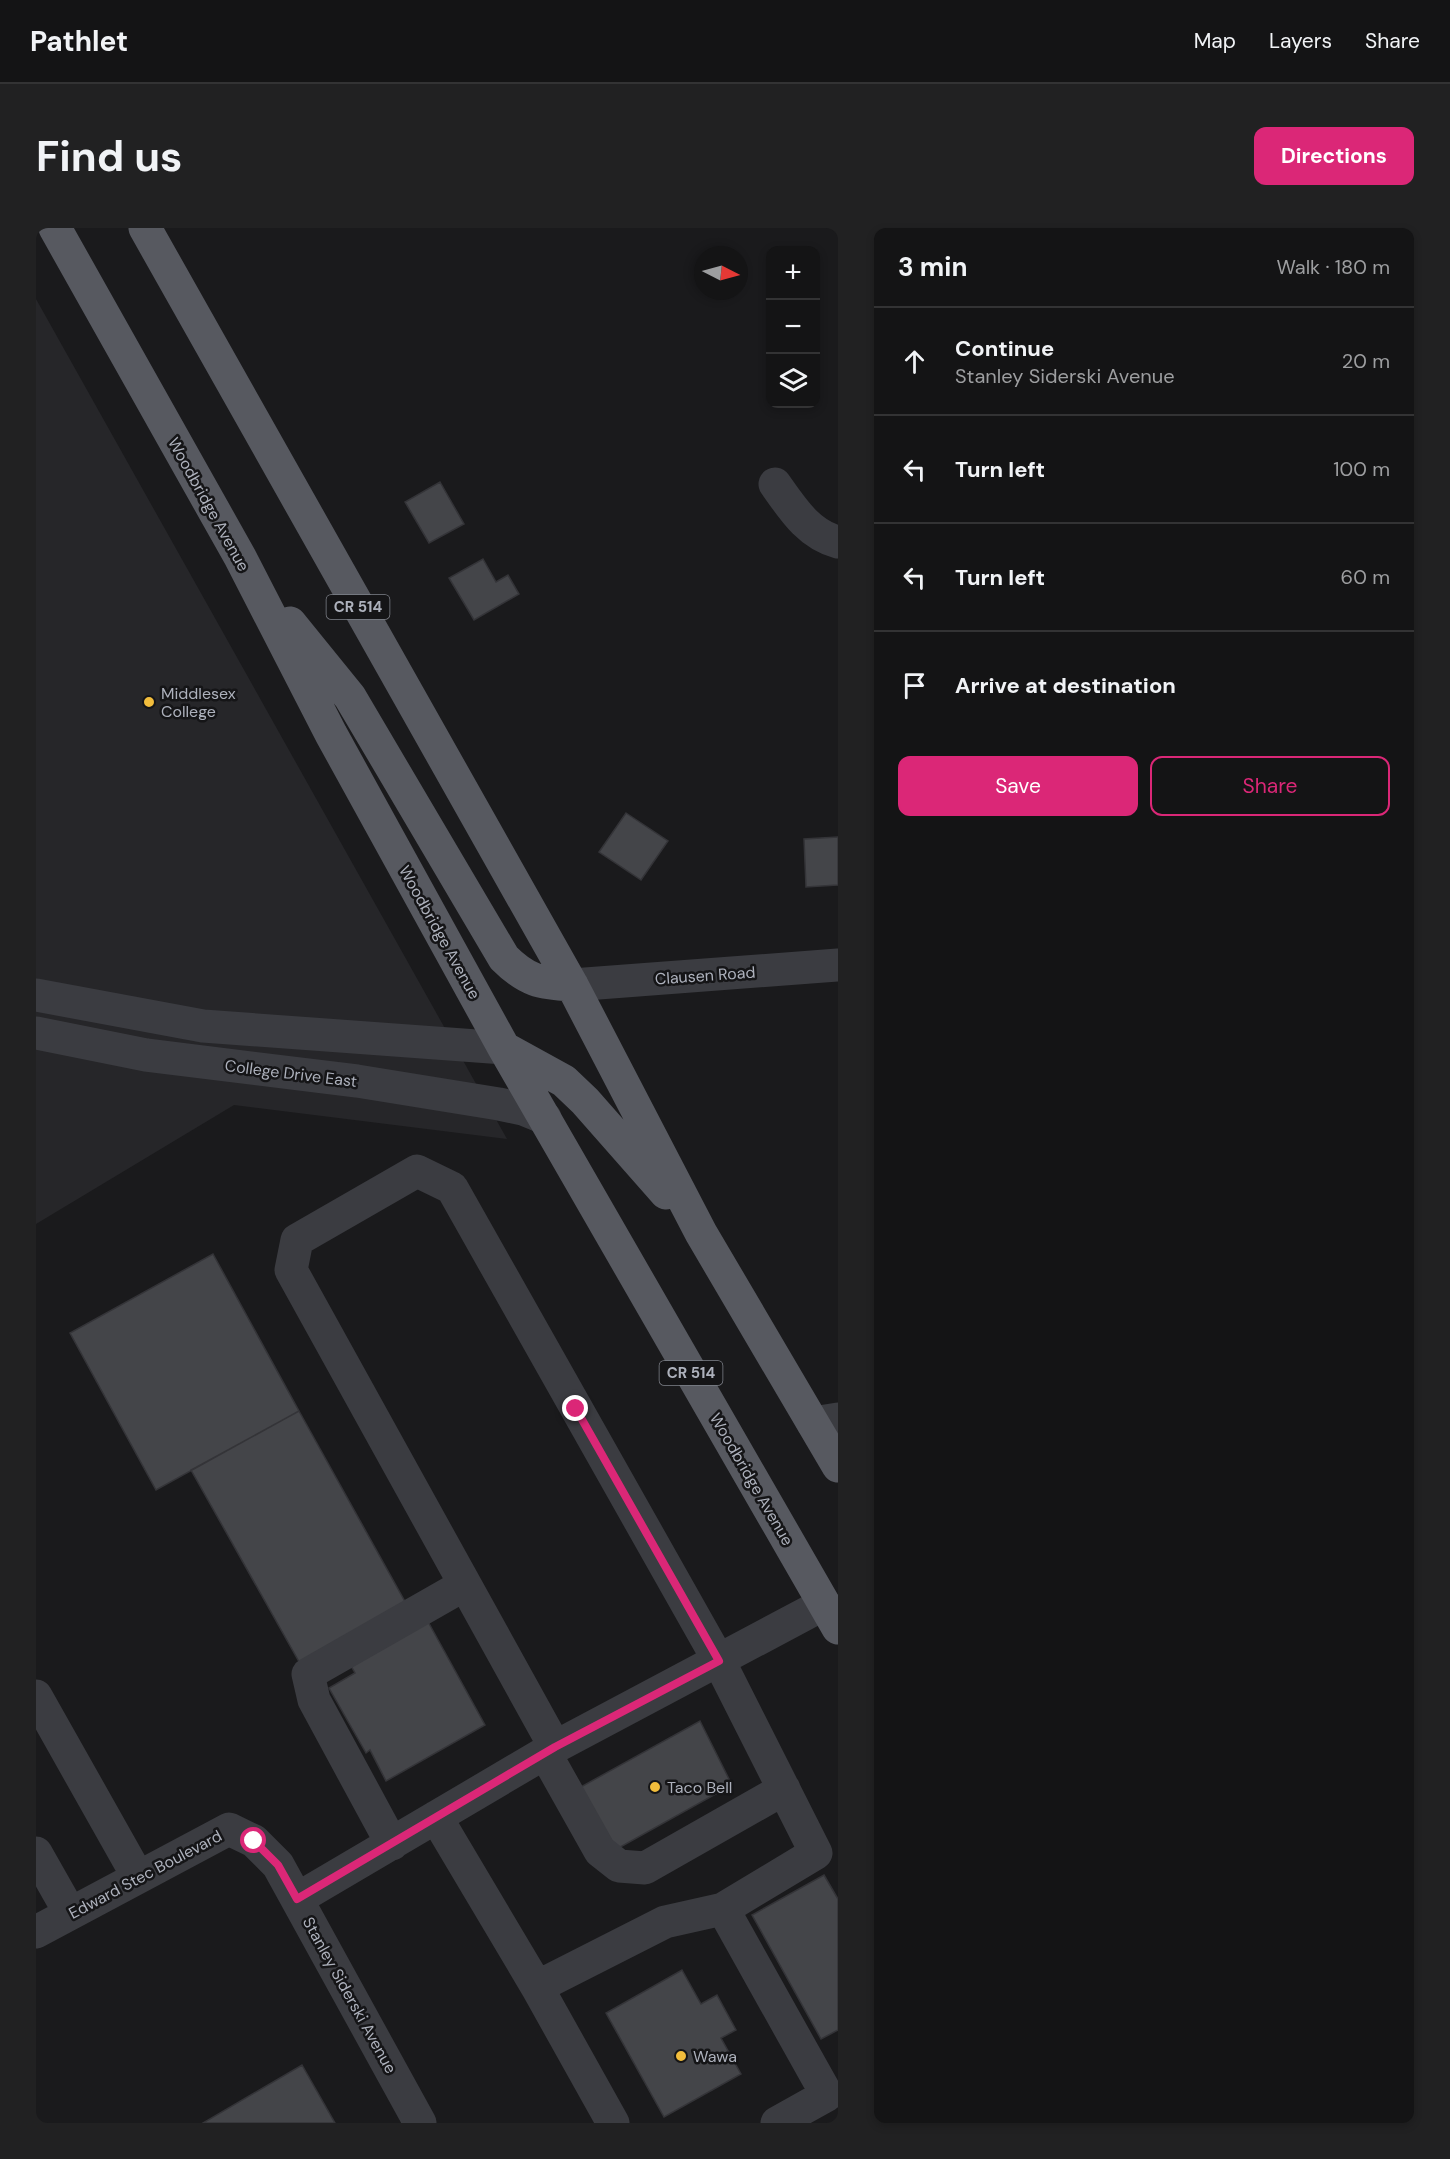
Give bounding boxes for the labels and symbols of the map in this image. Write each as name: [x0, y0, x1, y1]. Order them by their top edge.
north arrow: [694, 246, 748, 300]
street label: Woodbridge Avenue: [163, 434, 254, 575]
road number: CR 514: [326, 595, 390, 619]
place label: Middlesex College: [161, 683, 236, 722]
marker: Middlesex College: [142, 695, 156, 709]
street label: Woodbridge Avenue: [394, 862, 485, 1003]
street label: Clausen Road: [654, 962, 756, 989]
street label: College Drive East: [224, 1055, 358, 1092]
road number: CR 514: [660, 1361, 722, 1385]
route end: [562, 1395, 588, 1421]
street label: Woodbridge Avenue: [705, 1409, 798, 1549]
place label: Taco Bell: [667, 1777, 732, 1798]
marker: Taco Bell: [648, 1780, 662, 1794]
street label: Edward Stec Boulevard: [65, 1825, 225, 1924]
route start: [240, 1827, 266, 1853]
street label: Stanley Siderski Avenue: [298, 1913, 401, 2077]
place label: Wawa: [693, 2046, 737, 2067]
marker: Wawa: [674, 2049, 688, 2063]

